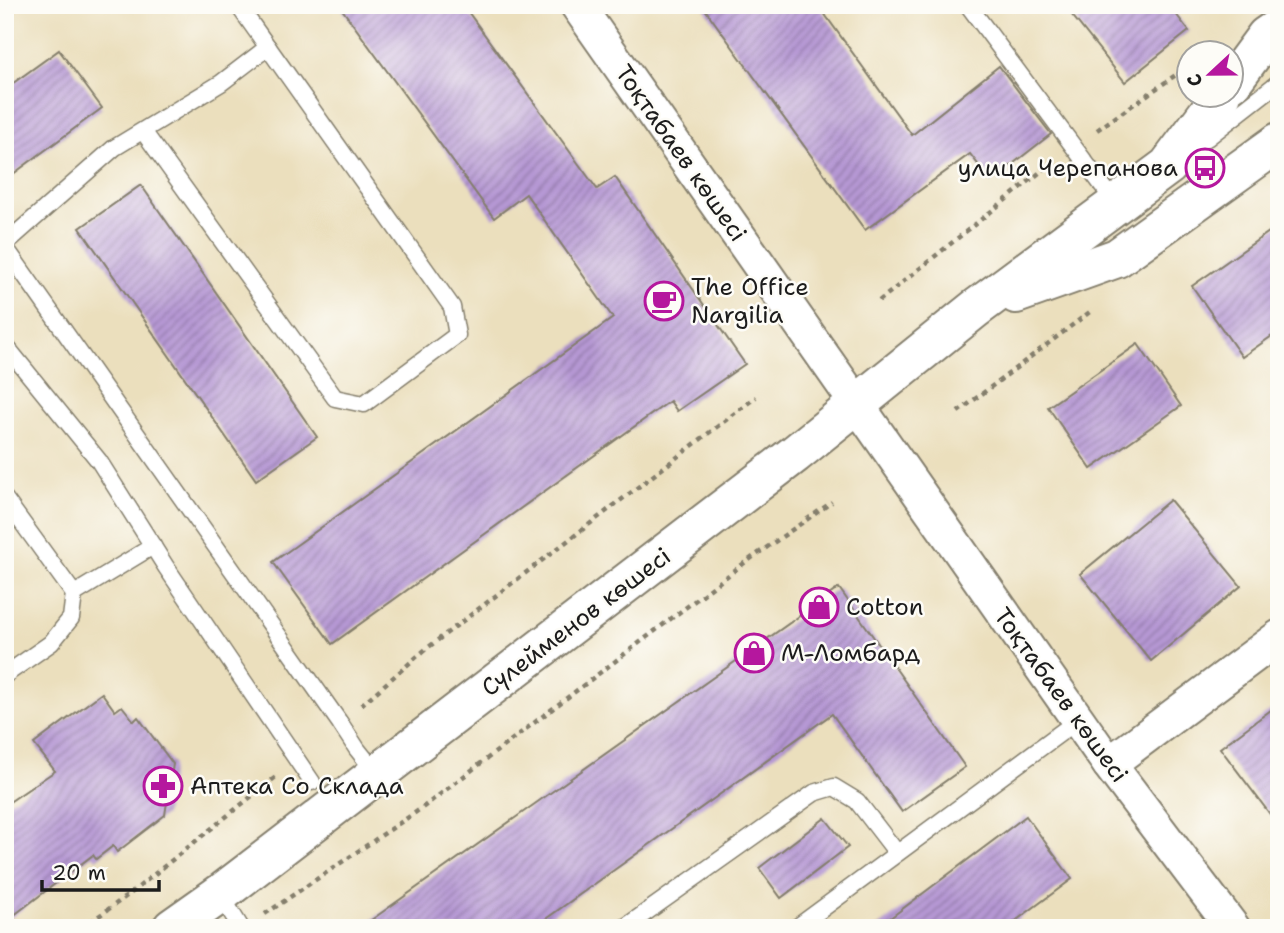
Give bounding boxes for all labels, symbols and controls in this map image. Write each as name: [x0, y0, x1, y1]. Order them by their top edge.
north arrow: [1176, 38, 1246, 108]
street label: Тоқтабаев көшесі: [608, 58, 754, 248]
text: С: [1181, 70, 1208, 90]
bus stop icon: улица Черепанова: [1184, 147, 1226, 189]
place label: улица Черепанова: [958, 152, 1178, 184]
place label: The Office Nargilia: [691, 271, 809, 331]
cafe icon: The Office Nargilia: [643, 280, 685, 322]
street label: Сүлейменов көшесі: [475, 540, 677, 704]
shop icon: Cotton: [798, 586, 840, 628]
place label: Cotton: [846, 591, 923, 623]
street label: Тоқтабаев көшесі: [987, 601, 1135, 789]
shop icon: М-Ломбард: [733, 632, 775, 674]
place label: М-Ломбард: [781, 637, 920, 669]
pharmacy icon: Аптека Со Склада: [142, 765, 184, 807]
place label: Аптека Со Склада: [190, 770, 404, 802]
scale bar: [42, 849, 159, 893]
text: 20 m: [52, 859, 106, 887]

